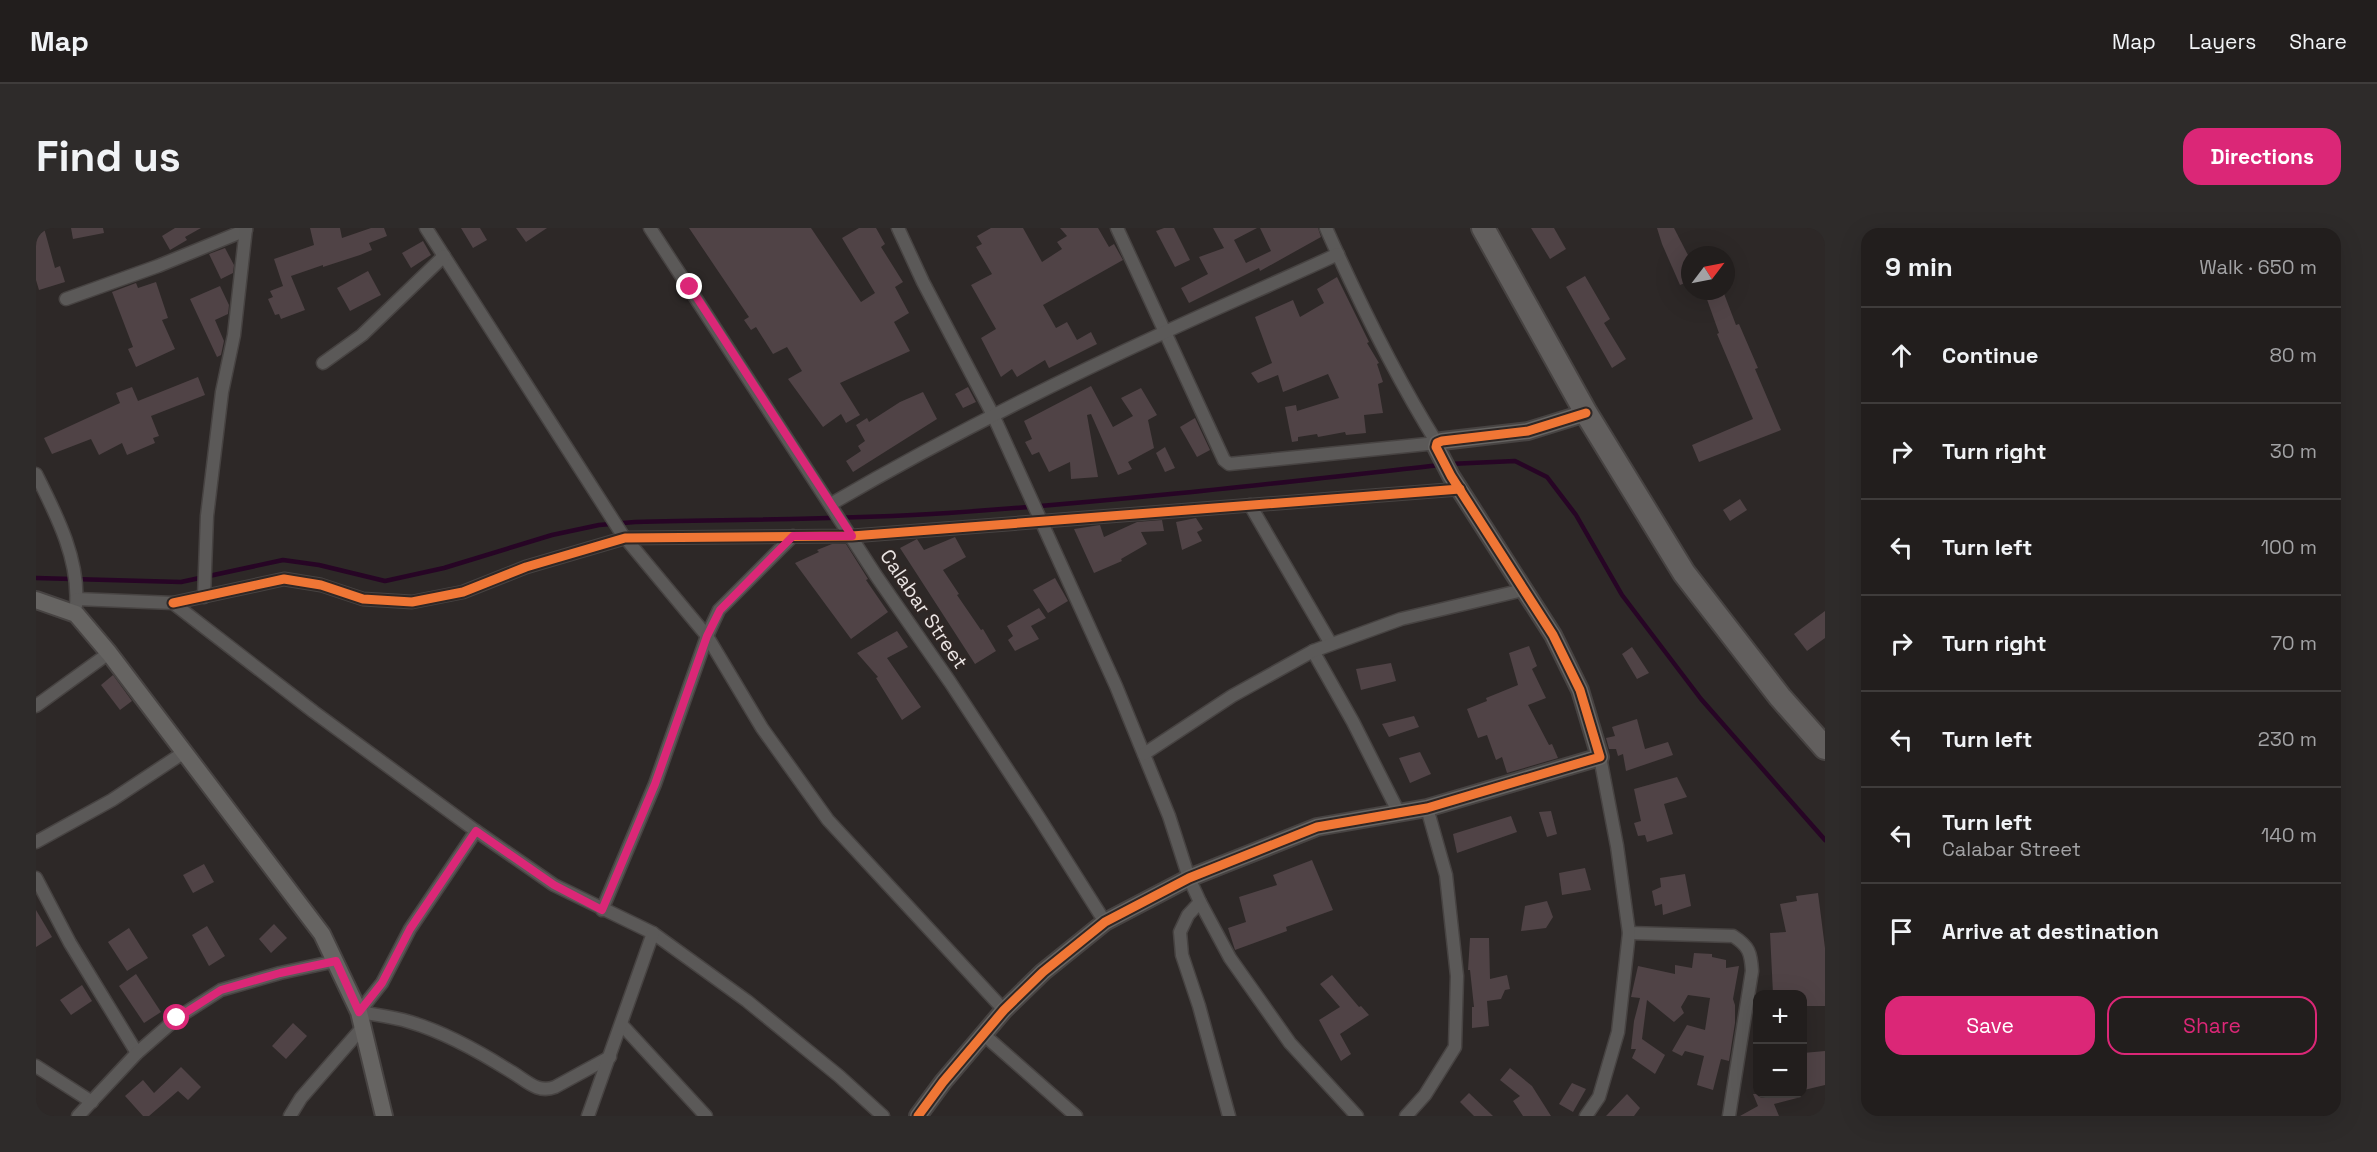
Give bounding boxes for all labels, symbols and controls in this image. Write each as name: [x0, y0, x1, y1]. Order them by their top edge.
text: Map: [30, 23, 89, 59]
text: Map: [2112, 28, 2156, 55]
text: Layers: [2189, 28, 2256, 55]
text: Share: [2289, 28, 2347, 55]
button: Directions: [2183, 128, 2341, 185]
text: Find us: [36, 130, 181, 183]
north arrow: [1681, 246, 1735, 300]
text: 9 min: [1885, 250, 1953, 284]
text: Walk · 650 m: [2199, 254, 2317, 280]
route end: [676, 273, 702, 299]
icon: ahead: [1885, 339, 1918, 372]
text: Continue: [1942, 341, 2038, 369]
text: 80 m: [2269, 342, 2317, 368]
icon: right: [1885, 435, 1918, 468]
text: Turn right: [1942, 437, 2047, 465]
text: 30 m: [2270, 438, 2317, 464]
icon: left: [1885, 531, 1918, 564]
text: Turn left: [1942, 533, 2032, 561]
text: 100 m: [2261, 534, 2317, 560]
street label: Calabar Street: [874, 544, 974, 674]
icon: right: [1885, 627, 1918, 660]
text: Turn right: [1942, 629, 2047, 657]
text: 70 m: [2271, 630, 2317, 656]
icon: left: [1885, 723, 1918, 756]
text: Turn left: [1942, 725, 2032, 753]
text: 230 m: [2258, 726, 2317, 752]
text: Turn left: [1942, 808, 2032, 836]
icon: left: [1885, 819, 1918, 852]
text: 140 m: [2261, 822, 2317, 848]
text: Calabar Street: [1942, 836, 2081, 862]
icon: arrive: [1885, 915, 1918, 948]
text: Arrive at destination: [1942, 917, 2159, 945]
map controls: [1753, 990, 1807, 1098]
button: +: [1753, 990, 1807, 1044]
button: Save: [1885, 996, 2095, 1055]
button: Share: [2107, 996, 2317, 1055]
route start: [163, 1004, 189, 1030]
button: −: [1753, 1044, 1807, 1098]

